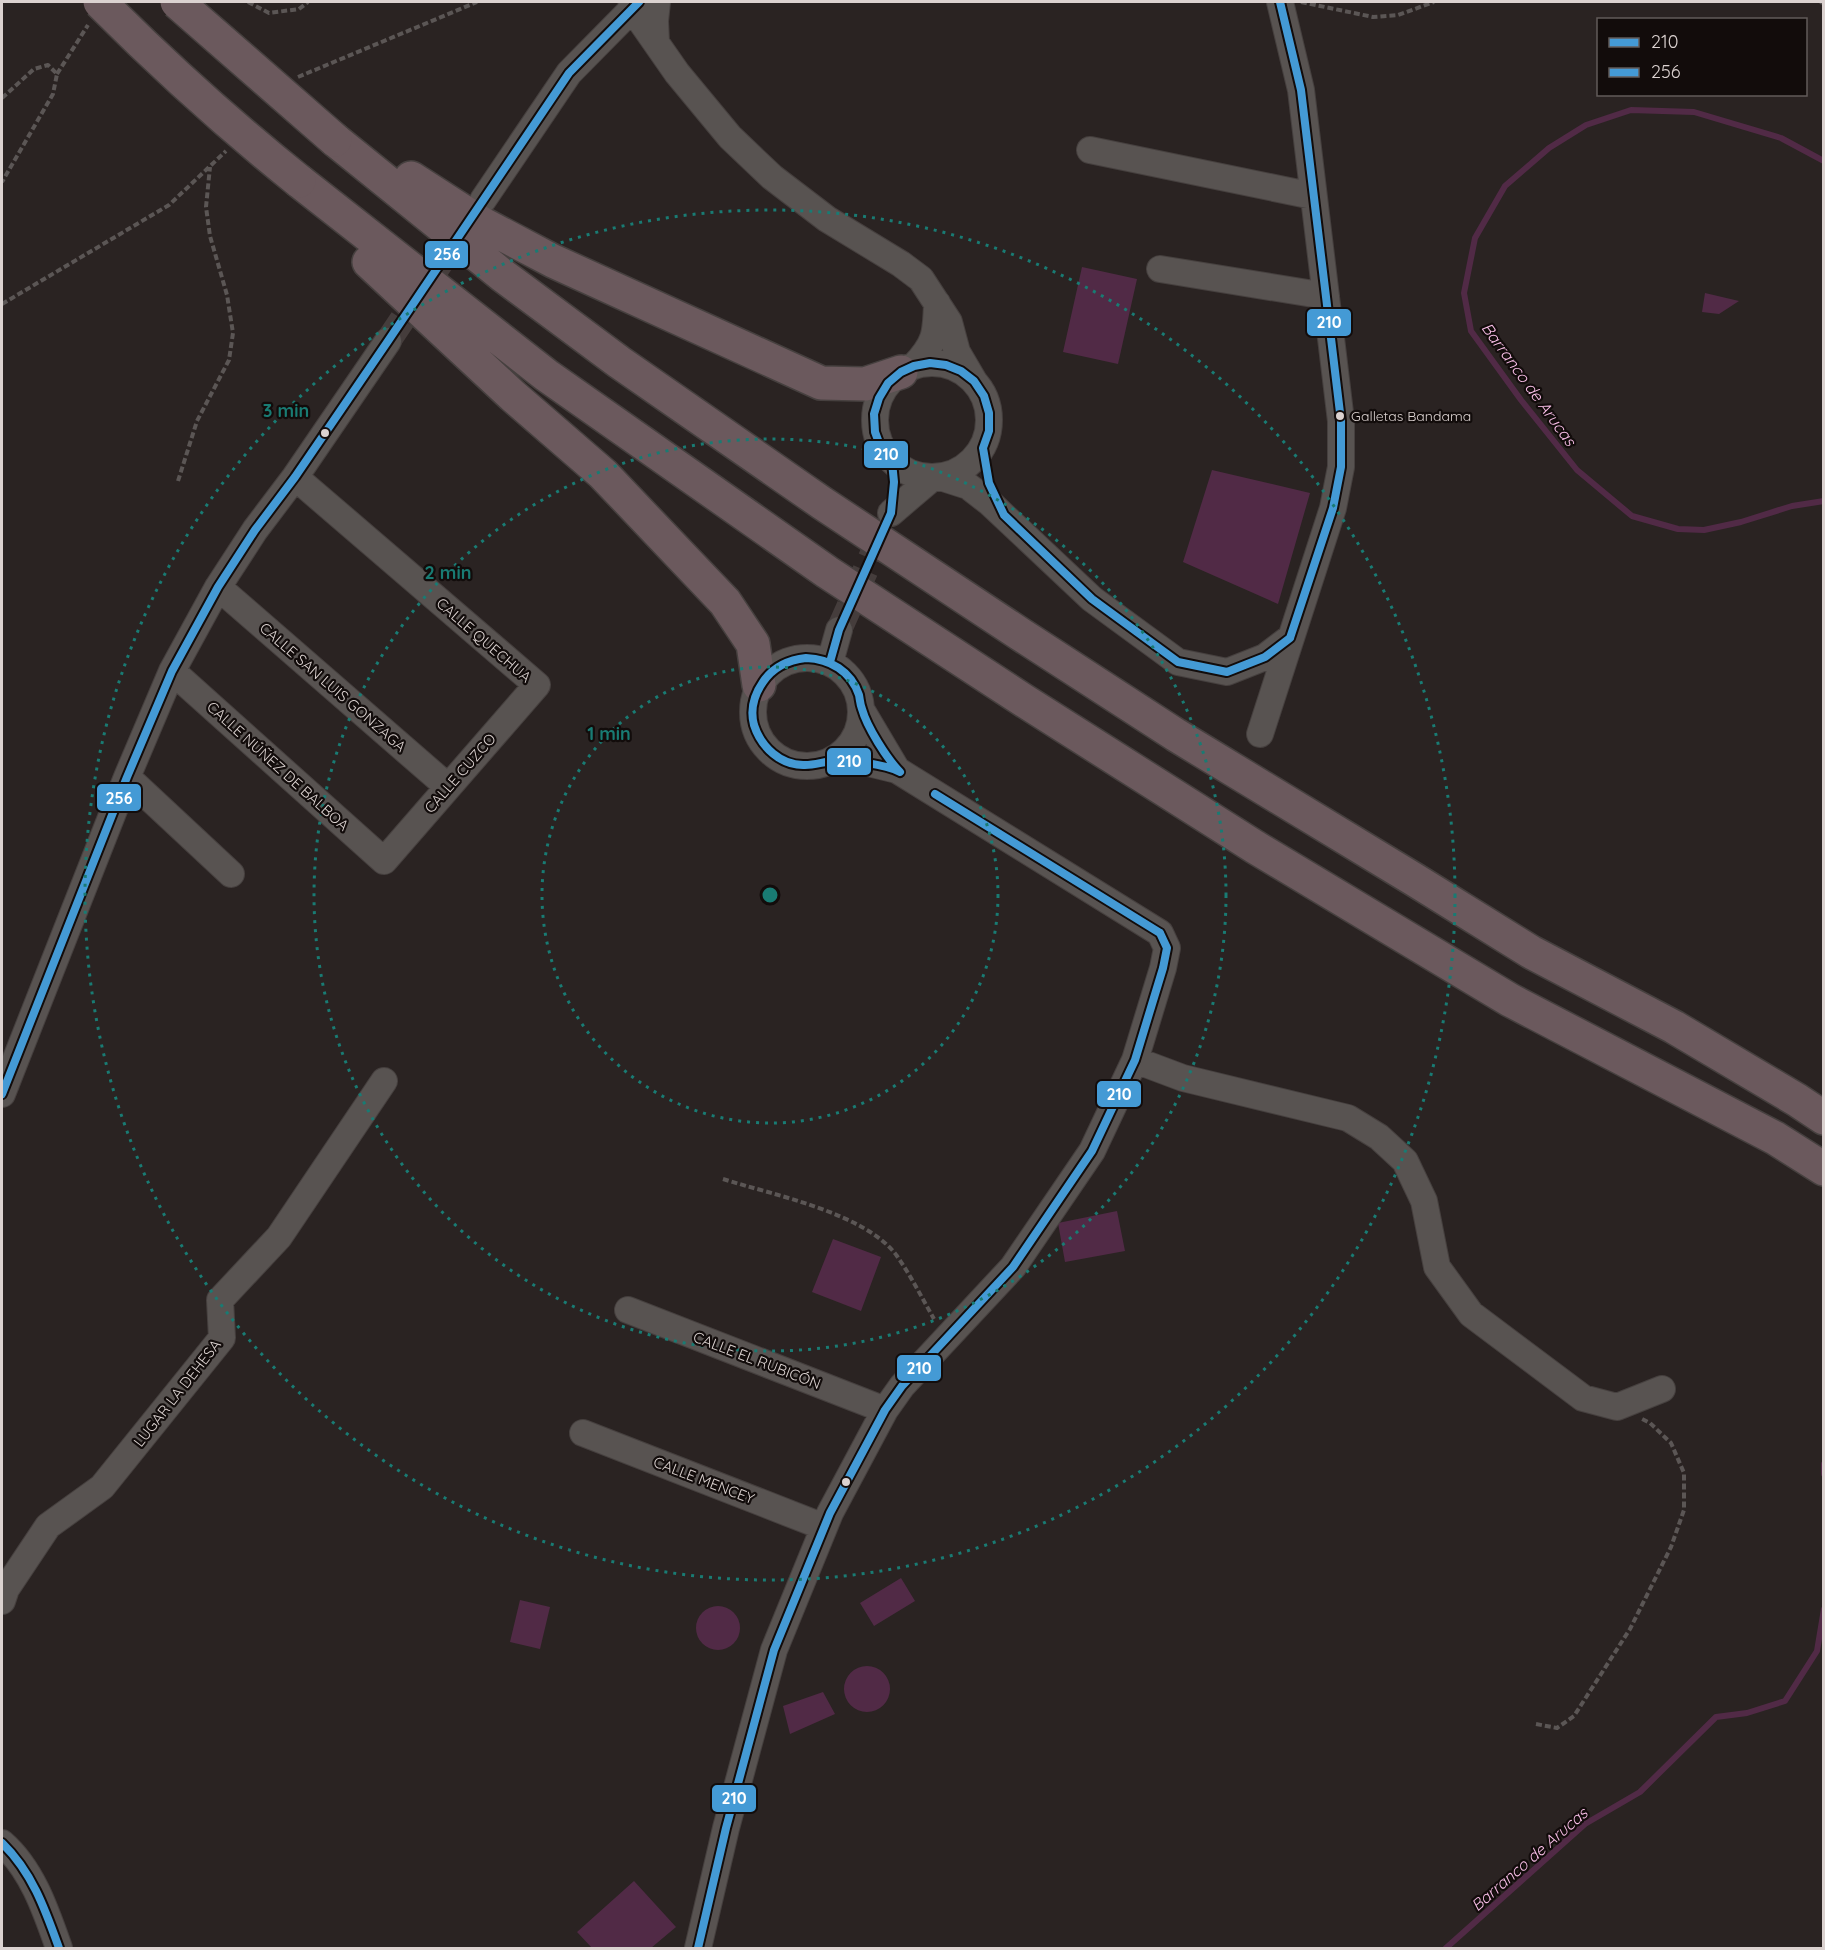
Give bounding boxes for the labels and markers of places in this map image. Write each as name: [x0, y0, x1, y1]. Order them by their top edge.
place label: Galletas Bandama: [1351, 407, 1471, 425]
marker: Galletas Bandama: [1334, 410, 1346, 422]
unlabelled marker: [319, 427, 331, 439]
centre of rings: [760, 885, 780, 905]
unlabelled marker: [840, 1476, 852, 1488]

